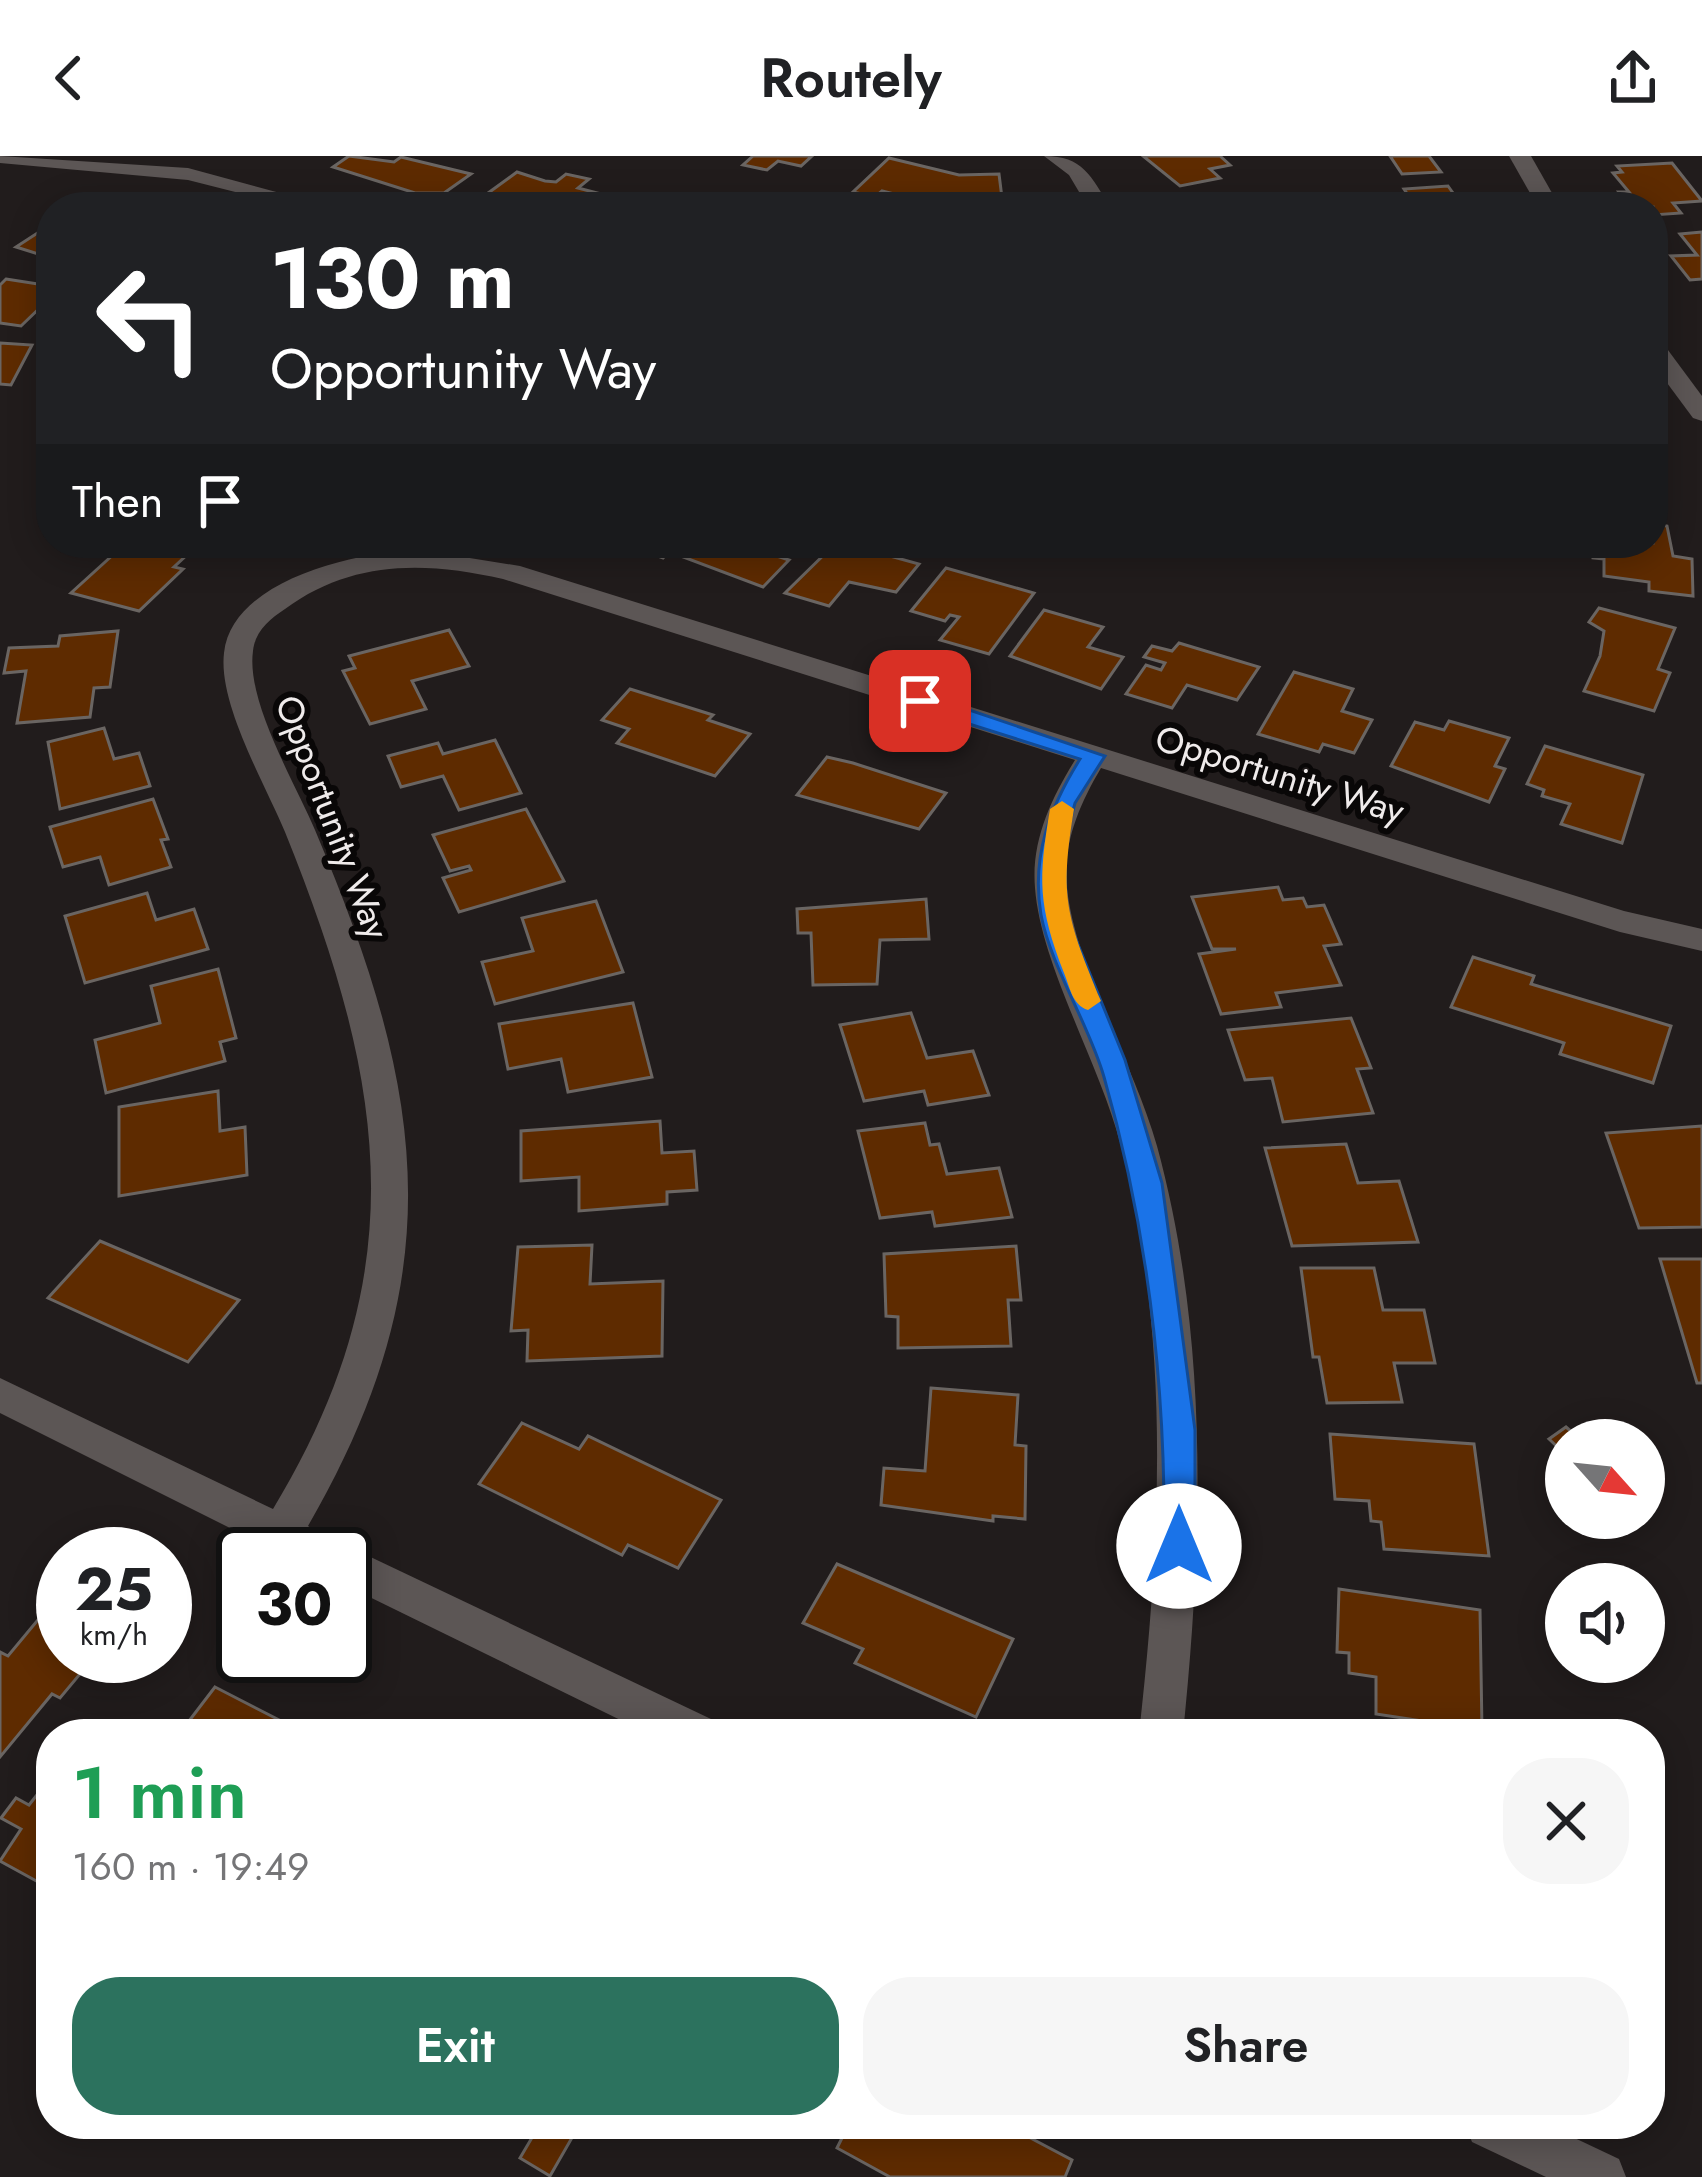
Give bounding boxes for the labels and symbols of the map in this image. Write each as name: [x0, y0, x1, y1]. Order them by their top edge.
pin: [869, 650, 971, 752]
street label: Opportunity Way: [263, 687, 403, 947]
street label: Opportunity Way: [1149, 711, 1411, 837]
north arrow: [1545, 1419, 1665, 1539]
position arrow: [1116, 1483, 1242, 1609]
speed limit sign: 30: [216, 1527, 372, 1683]

